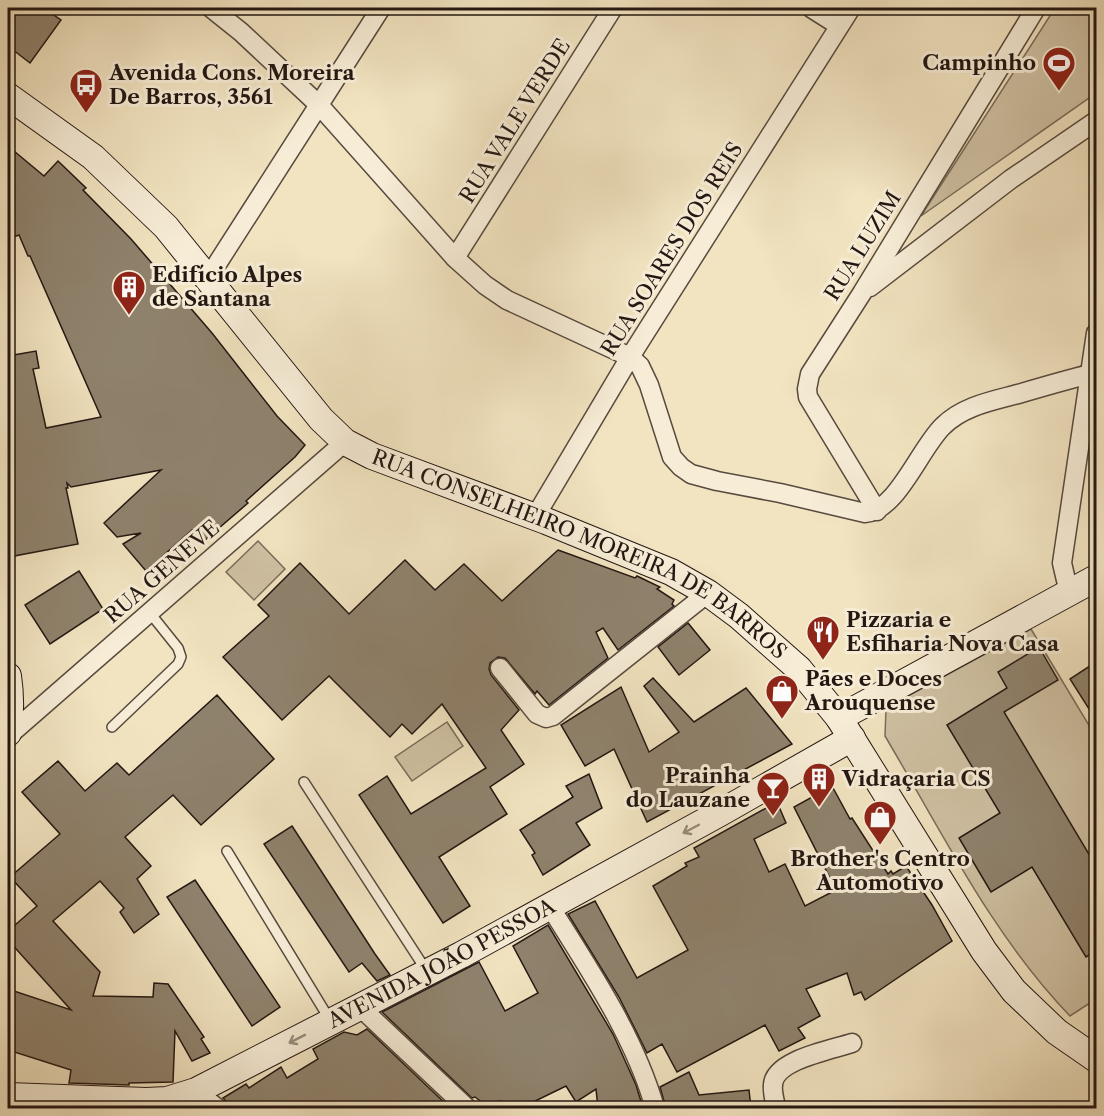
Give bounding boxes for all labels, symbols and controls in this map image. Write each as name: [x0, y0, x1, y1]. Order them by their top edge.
street label: RUA VALE VERDE: [454, 34, 575, 207]
sports icon: Campinho: [1041, 45, 1077, 92]
place label: Campinho: [922, 50, 1036, 75]
place label: Avenida Cons. Moreira De Barros, 3561: [108, 60, 356, 109]
bus stop icon: Avenida Cons. Moreira De Barros, 3561: [68, 67, 104, 114]
street label: RUA SOARES DOS REIS: [596, 137, 748, 360]
street label: RUA LUZIM: [819, 187, 906, 305]
place label: Edifício Alpes de Santana: [152, 262, 302, 311]
building icon: Edifício Alpes de Santana: [111, 269, 147, 316]
street label: RUA CONSELHEIRO MOREIRA DE BARROS: [368, 444, 792, 664]
street label: RUA GENEVE: [99, 515, 224, 628]
place label: Pizzaria e Esfiharia Nova Casa: [846, 607, 1060, 656]
restaurant icon: Pizzaria e Esfiharia Nova Casa: [805, 614, 841, 661]
place label: Pães e Doces Arouquense: [804, 666, 942, 715]
shop icon: Pães e Doces Arouquense: [764, 673, 800, 720]
building icon: Vidraçaria CS: [801, 761, 837, 808]
place label: Prainha do Lauzane: [626, 763, 751, 812]
place label: Vidraçaria CS: [841, 766, 991, 791]
bar icon: Prainha do Lauzane: [755, 770, 791, 817]
shop icon: Brother's Centro Automotivo: [862, 799, 898, 846]
one-way arrow: [683, 823, 700, 835]
place label: Brother's Centro Automotivo: [790, 846, 970, 895]
street label: AVENIDA JOÃO PESSOA: [322, 893, 560, 1034]
one-way arrow: [288, 1034, 306, 1046]

